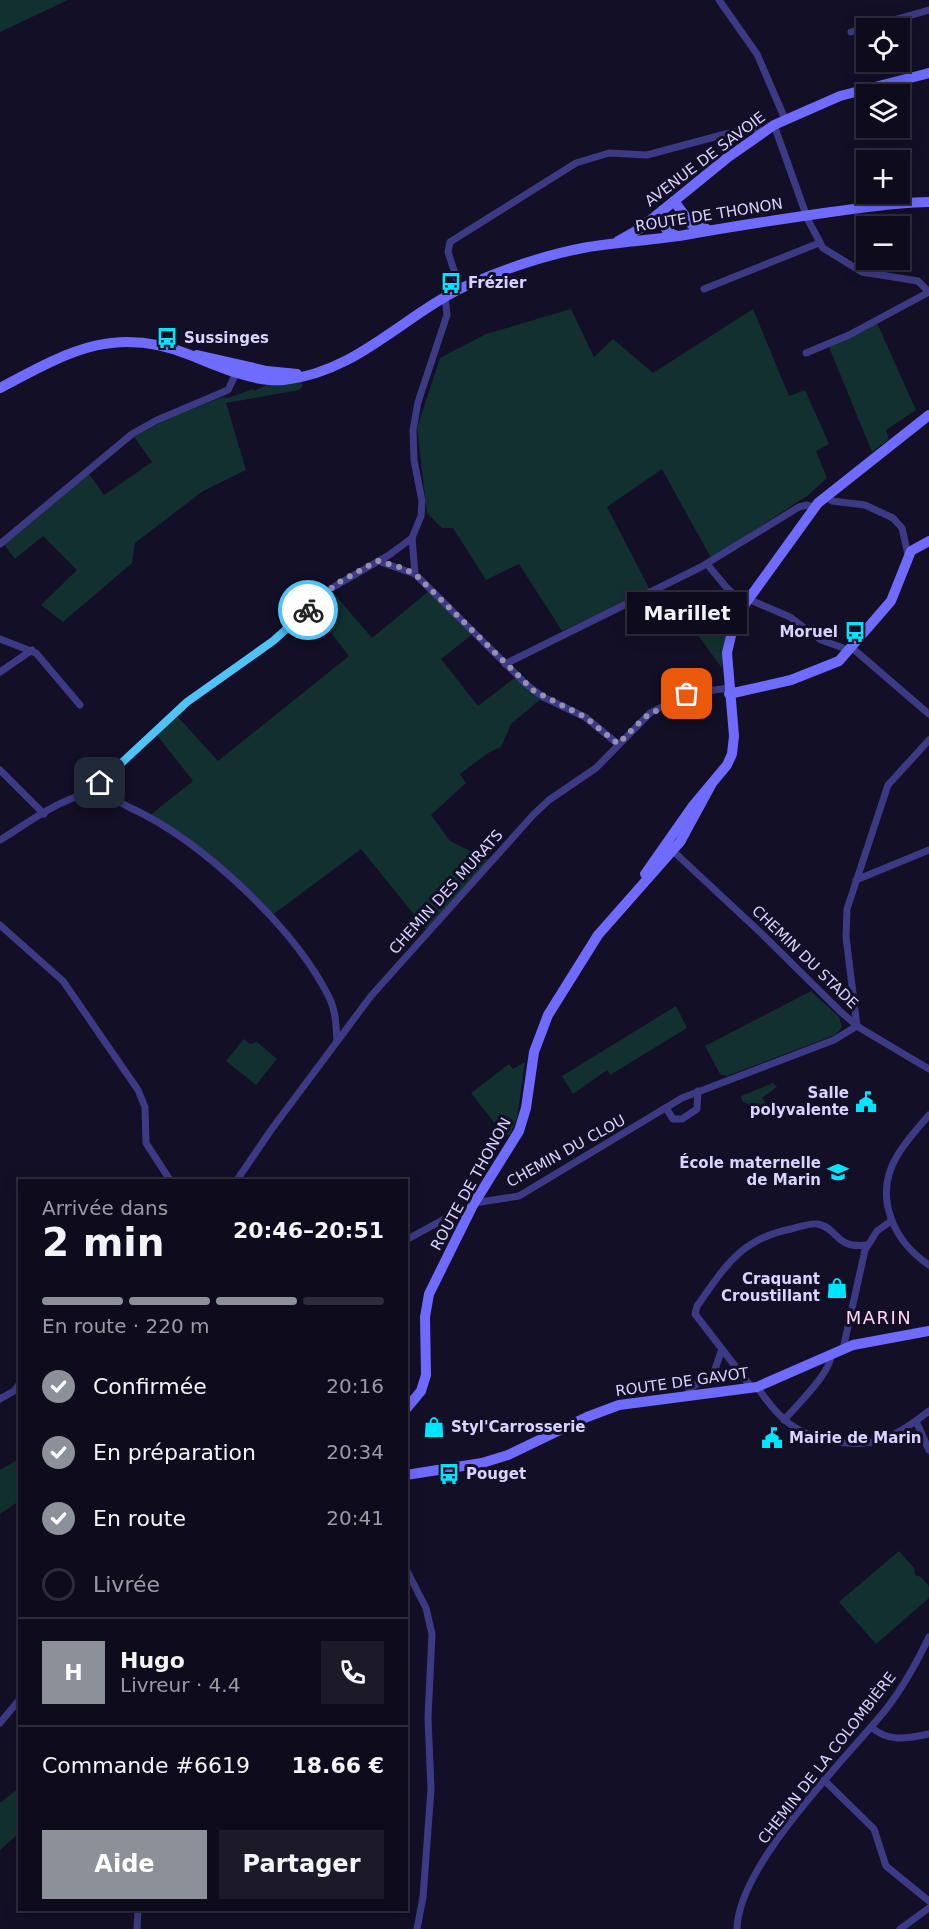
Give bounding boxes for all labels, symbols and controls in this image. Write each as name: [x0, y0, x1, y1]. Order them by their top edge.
map controls: [856, 18, 910, 270]
button: locate: [856, 18, 910, 72]
button: layers: [856, 84, 910, 138]
street label: AVENUE DE SAVOIE: [641, 108, 769, 210]
button: +: [856, 150, 910, 204]
street label: ROUTE DE THONON: [634, 194, 784, 236]
button: −: [856, 216, 910, 270]
bus stop icon: Frézier: [439, 271, 463, 295]
place label: Frézier: [468, 274, 527, 292]
bus stop icon: Sussinges: [155, 326, 179, 350]
place label: Sussinges: [184, 329, 269, 347]
courier: [278, 580, 338, 640]
callout: Marillet: [627, 592, 747, 634]
icon: bike: [292, 594, 325, 627]
text: Marillet: [644, 601, 730, 625]
bus stop icon: Moruel: [843, 620, 867, 644]
place label: Moruel: [779, 623, 838, 641]
pin: [661, 668, 712, 719]
icon: bag: [670, 677, 703, 710]
pin: [74, 757, 125, 808]
icon: home: [83, 766, 116, 799]
street label: CHEMIN DES MURATS: [385, 826, 507, 958]
street label: CHEMIN DU STADE: [748, 902, 862, 1012]
place label: Salle polyvalente: [750, 1084, 849, 1119]
public building icon: Salle polyvalente: [854, 1090, 878, 1114]
street label: CHEMIN DU CLOU: [503, 1111, 629, 1191]
street label: ROUTE DE THONON: [427, 1115, 515, 1253]
place label: École maternelle de Marin: [679, 1153, 821, 1189]
school or university icon: École maternelle de Marin: [826, 1160, 850, 1184]
text: Arrivée dans: [42, 1196, 168, 1220]
text: 20:46–20:51: [233, 1218, 384, 1243]
text: 2 min: [42, 1220, 164, 1265]
place label: Craquant Croustillant: [721, 1270, 820, 1305]
shop icon: Craquant Croustillant: [825, 1276, 849, 1300]
district label: MARIN: [846, 1307, 912, 1328]
text: En route · 220 m: [42, 1314, 210, 1338]
street label: ROUTE DE GAVOT: [614, 1364, 751, 1400]
icon: check: [42, 1370, 75, 1403]
text: Confirmée: [93, 1374, 207, 1399]
text: 20:16: [326, 1374, 384, 1398]
shop icon: Styl'Carrosserie: [422, 1415, 446, 1439]
place label: Styl'Carrosserie: [451, 1418, 585, 1436]
public building icon: Mairie de Marin: [760, 1426, 784, 1450]
place label: Mairie de Marin: [789, 1429, 922, 1447]
icon: check: [42, 1436, 75, 1469]
text: En préparation: [93, 1440, 256, 1465]
text: 20:34: [326, 1440, 384, 1464]
bus stop icon: Pouget: [437, 1462, 461, 1486]
place label: Pouget: [466, 1465, 526, 1483]
icon: check: [42, 1502, 75, 1535]
text: En route: [93, 1506, 186, 1531]
text: 20:41: [326, 1506, 384, 1530]
text: Livrée: [93, 1572, 160, 1597]
button: phone: [321, 1641, 384, 1704]
text: Hugo: [120, 1648, 185, 1673]
text: H: [64, 1660, 83, 1685]
street label: CHEMIN DE LA COLOMBIÈRE: [754, 1668, 900, 1847]
text: Livreur · 4.4: [120, 1673, 240, 1697]
text: Commande #6619: [42, 1753, 250, 1778]
text: 18.66 €: [291, 1753, 384, 1778]
button: Aide: [42, 1830, 207, 1899]
button: Partager: [219, 1830, 384, 1899]

